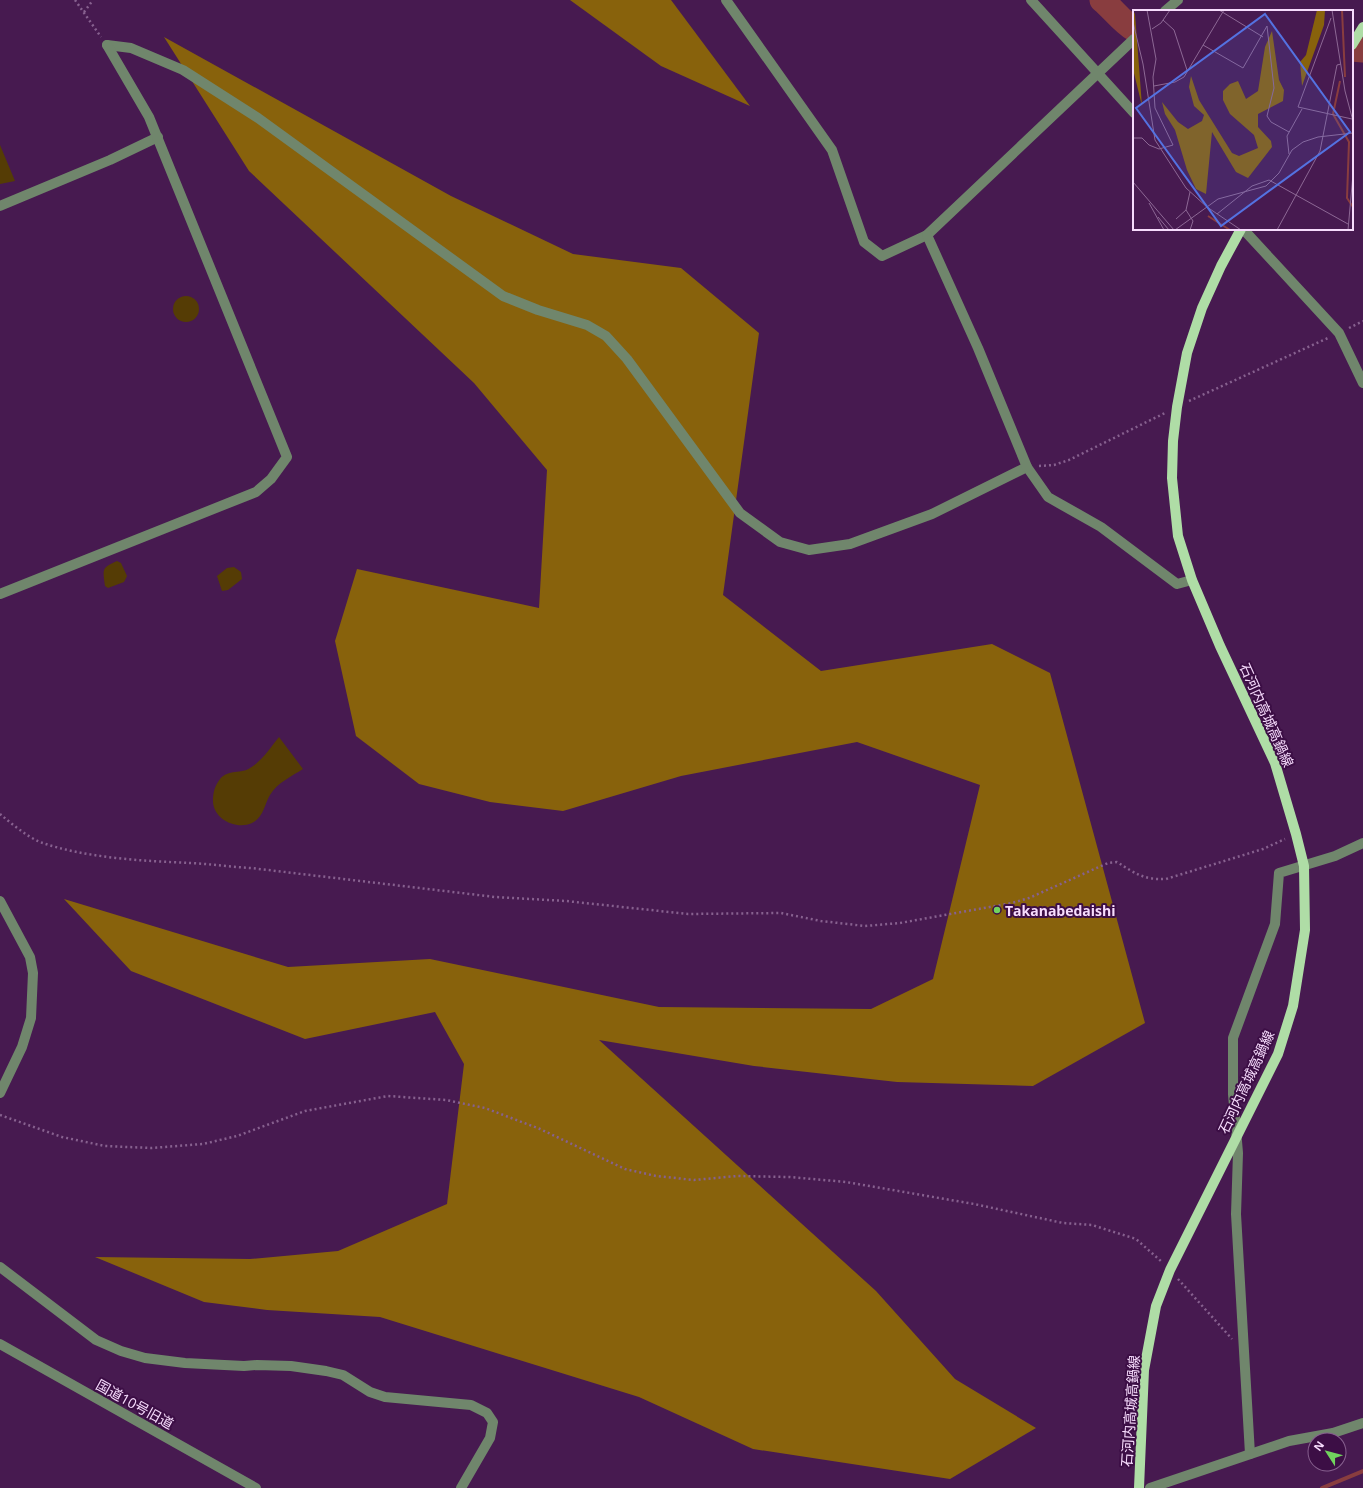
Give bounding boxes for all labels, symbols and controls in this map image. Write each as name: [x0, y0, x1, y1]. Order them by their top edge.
inset map: [1133, 10, 1353, 230]
street label: 石河内高城高鍋線: [1236, 660, 1298, 770]
place label: Takanabedaishi: [1005, 901, 1116, 920]
marker: Takanabedaishi: [992, 905, 1002, 915]
street label: 石河内高城高鍋線: [1214, 1027, 1278, 1137]
street label: 石河内高城高鍋線: [1117, 1354, 1143, 1468]
street label: 国道10号旧道: [93, 1375, 177, 1433]
north arrow: [1307, 1432, 1347, 1472]
text: N: [1310, 1438, 1327, 1454]

